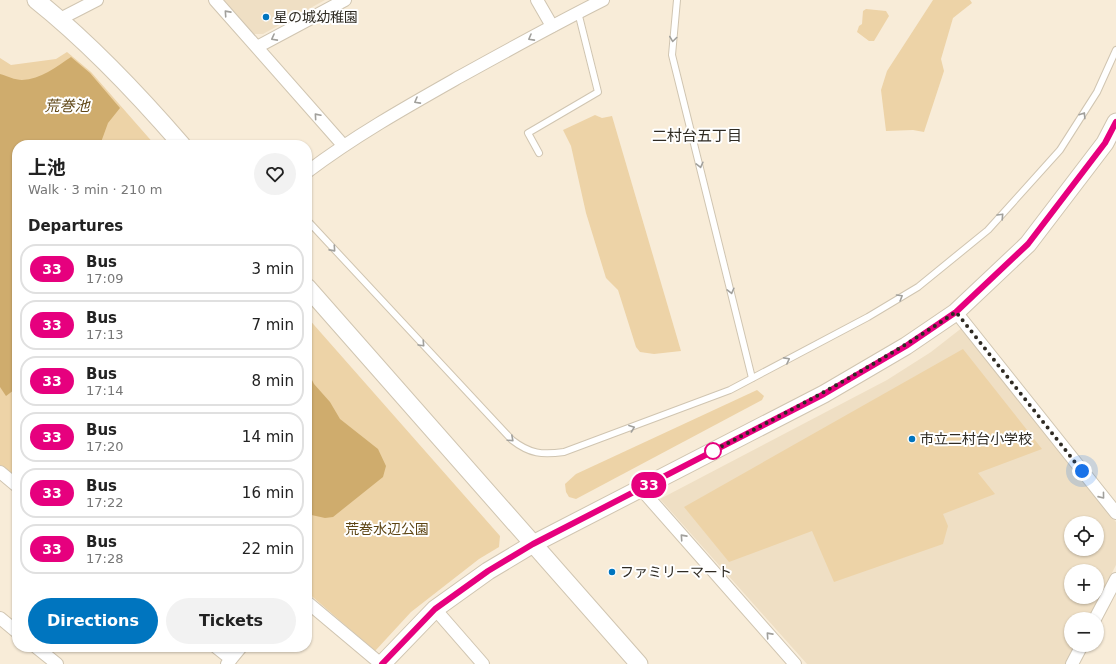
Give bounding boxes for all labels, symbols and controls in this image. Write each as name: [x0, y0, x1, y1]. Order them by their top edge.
place label: 星の城幼稚園: [274, 9, 358, 25]
one-way arrow: [224, 10, 232, 18]
marker: 星の城幼稚園: [261, 12, 271, 22]
one-way arrow: [528, 33, 535, 40]
one-way arrow: [271, 34, 278, 41]
one-way arrow: [669, 36, 678, 42]
one-way arrow: [414, 96, 422, 103]
water label: 荒巻池: [44, 97, 91, 115]
one-way arrow: [1078, 112, 1086, 119]
one-way arrow: [315, 113, 322, 120]
district label: 二村台五丁目: [652, 127, 742, 145]
button: heart: [254, 153, 296, 195]
text: 上池: [28, 156, 66, 178]
one-way arrow: [695, 162, 703, 168]
text: Walk · 3 min · 210 m: [28, 182, 162, 197]
one-way arrow: [997, 213, 1004, 221]
text: Departures: [28, 217, 123, 235]
one-way arrow: [329, 244, 336, 252]
text: Bus: [86, 253, 117, 271]
text: 3 min: [251, 260, 294, 278]
text: 33: [42, 261, 62, 277]
text: 17:09: [86, 271, 123, 286]
one-way arrow: [726, 288, 735, 295]
one-way arrow: [896, 295, 904, 302]
text: Bus: [86, 309, 117, 327]
text: 7 min: [251, 316, 294, 334]
text: 33: [42, 317, 62, 333]
text: 17:13: [86, 327, 123, 342]
one-way arrow: [417, 339, 424, 347]
one-way arrow: [783, 357, 790, 365]
text: Bus: [86, 365, 117, 383]
text: 8 min: [251, 372, 294, 390]
text: 33: [42, 373, 62, 389]
text: 17:14: [86, 383, 123, 398]
text: Bus: [86, 421, 117, 439]
one-way arrow: [629, 424, 636, 432]
text: 14 min: [242, 428, 294, 446]
text: 33: [42, 429, 62, 445]
place label: 市立二村台小学校: [920, 431, 1032, 447]
one-way arrow: [506, 434, 514, 441]
marker: 市立二村台小学校: [907, 434, 917, 444]
text: 17:20: [86, 439, 123, 454]
unlabelled marker: [704, 442, 722, 460]
your location: [1072, 461, 1092, 481]
line badge: 33: [631, 472, 667, 498]
text: Bus: [86, 477, 117, 495]
text: 33: [639, 477, 659, 493]
text: 16 min: [242, 484, 294, 502]
text: 33: [42, 485, 62, 501]
one-way arrow: [1097, 491, 1104, 498]
text: 17:22: [86, 495, 123, 510]
map controls: [1064, 516, 1104, 652]
button: locate: [1064, 516, 1104, 556]
park label: 荒巻水辺公園: [345, 521, 429, 537]
text: Bus: [86, 533, 117, 551]
one-way arrow: [681, 535, 688, 542]
text: 22 min: [242, 540, 294, 558]
text: 33: [42, 541, 62, 557]
text: 17:28: [86, 551, 123, 566]
place label: ファミリーマート: [620, 564, 732, 580]
button: +: [1064, 564, 1104, 604]
marker: ファミリーマート: [607, 567, 617, 577]
button: Directions: [28, 598, 158, 644]
button: Tickets: [166, 598, 296, 644]
button: −: [1064, 612, 1104, 652]
one-way arrow: [767, 632, 774, 640]

